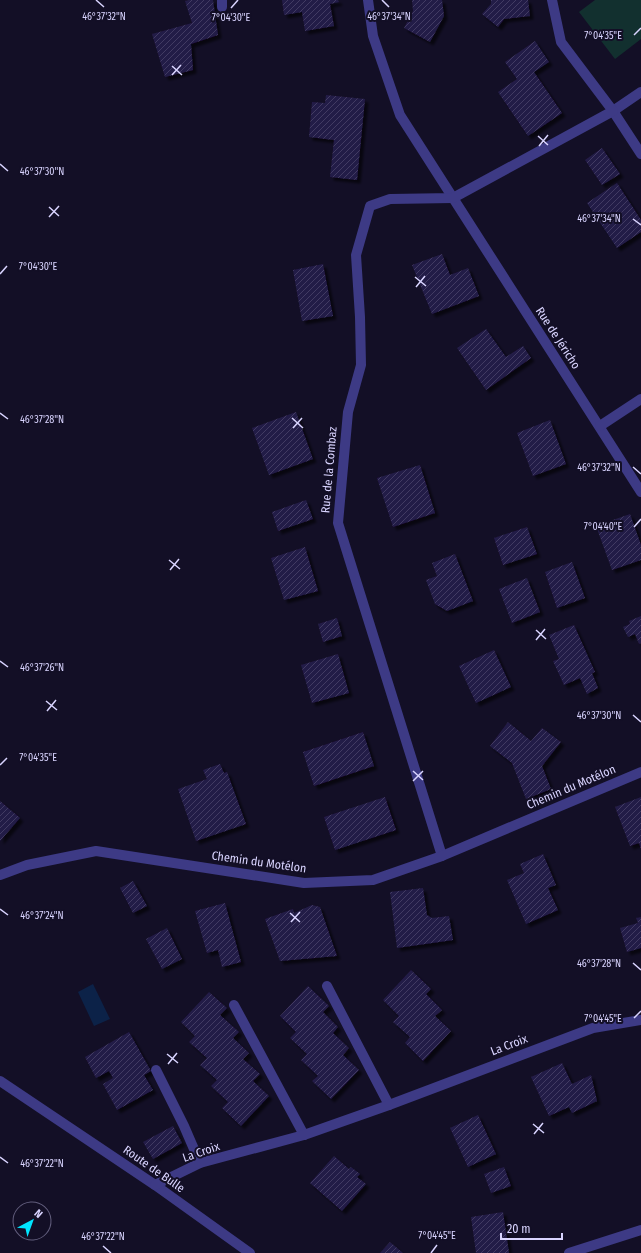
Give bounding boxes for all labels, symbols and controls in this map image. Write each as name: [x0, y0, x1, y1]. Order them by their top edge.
text: 46°37'32"N: [82, 11, 126, 23]
text: 46°37'34"N: [367, 11, 411, 23]
text: 7°04'30"E: [212, 12, 251, 24]
text: 7°04'35"E: [584, 30, 622, 42]
text: 46°37'30"N: [20, 166, 64, 178]
text: 46°37'34"N: [577, 213, 621, 225]
text: 7°04'30"E: [19, 261, 58, 273]
street label: Rue de Jéricho: [533, 304, 583, 372]
text: 46°37'28"N: [20, 414, 64, 426]
street label: Rue de la Combaz: [318, 426, 340, 514]
text: 46°37'32"N: [577, 462, 621, 474]
text: 7°04'40"E: [584, 521, 623, 533]
text: 46°37'26"N: [20, 662, 64, 674]
text: 46°37'30"N: [577, 710, 621, 722]
text: 7°04'35"E: [19, 752, 57, 764]
street label: Chemin du Motélon: [524, 762, 618, 812]
street label: Chemin du Motélon: [211, 848, 307, 876]
text: 46°37'24"N: [20, 910, 64, 922]
text: 46°37'28"N: [577, 958, 621, 970]
text: 7°04'45"E: [584, 1013, 622, 1025]
street label: La Croix: [489, 1031, 530, 1058]
street label: La Croix: [181, 1139, 222, 1165]
street label: Route de Bulle: [121, 1143, 187, 1195]
text: 46°37'22"N: [20, 1158, 64, 1170]
north arrow: [12, 1201, 52, 1241]
text: N: [31, 1207, 45, 1221]
scale bar: [501, 1215, 562, 1241]
text: 20 m: [507, 1222, 531, 1236]
text: 7°04'45"E: [418, 1230, 456, 1242]
text: 46°37'22"N: [81, 1231, 125, 1243]

